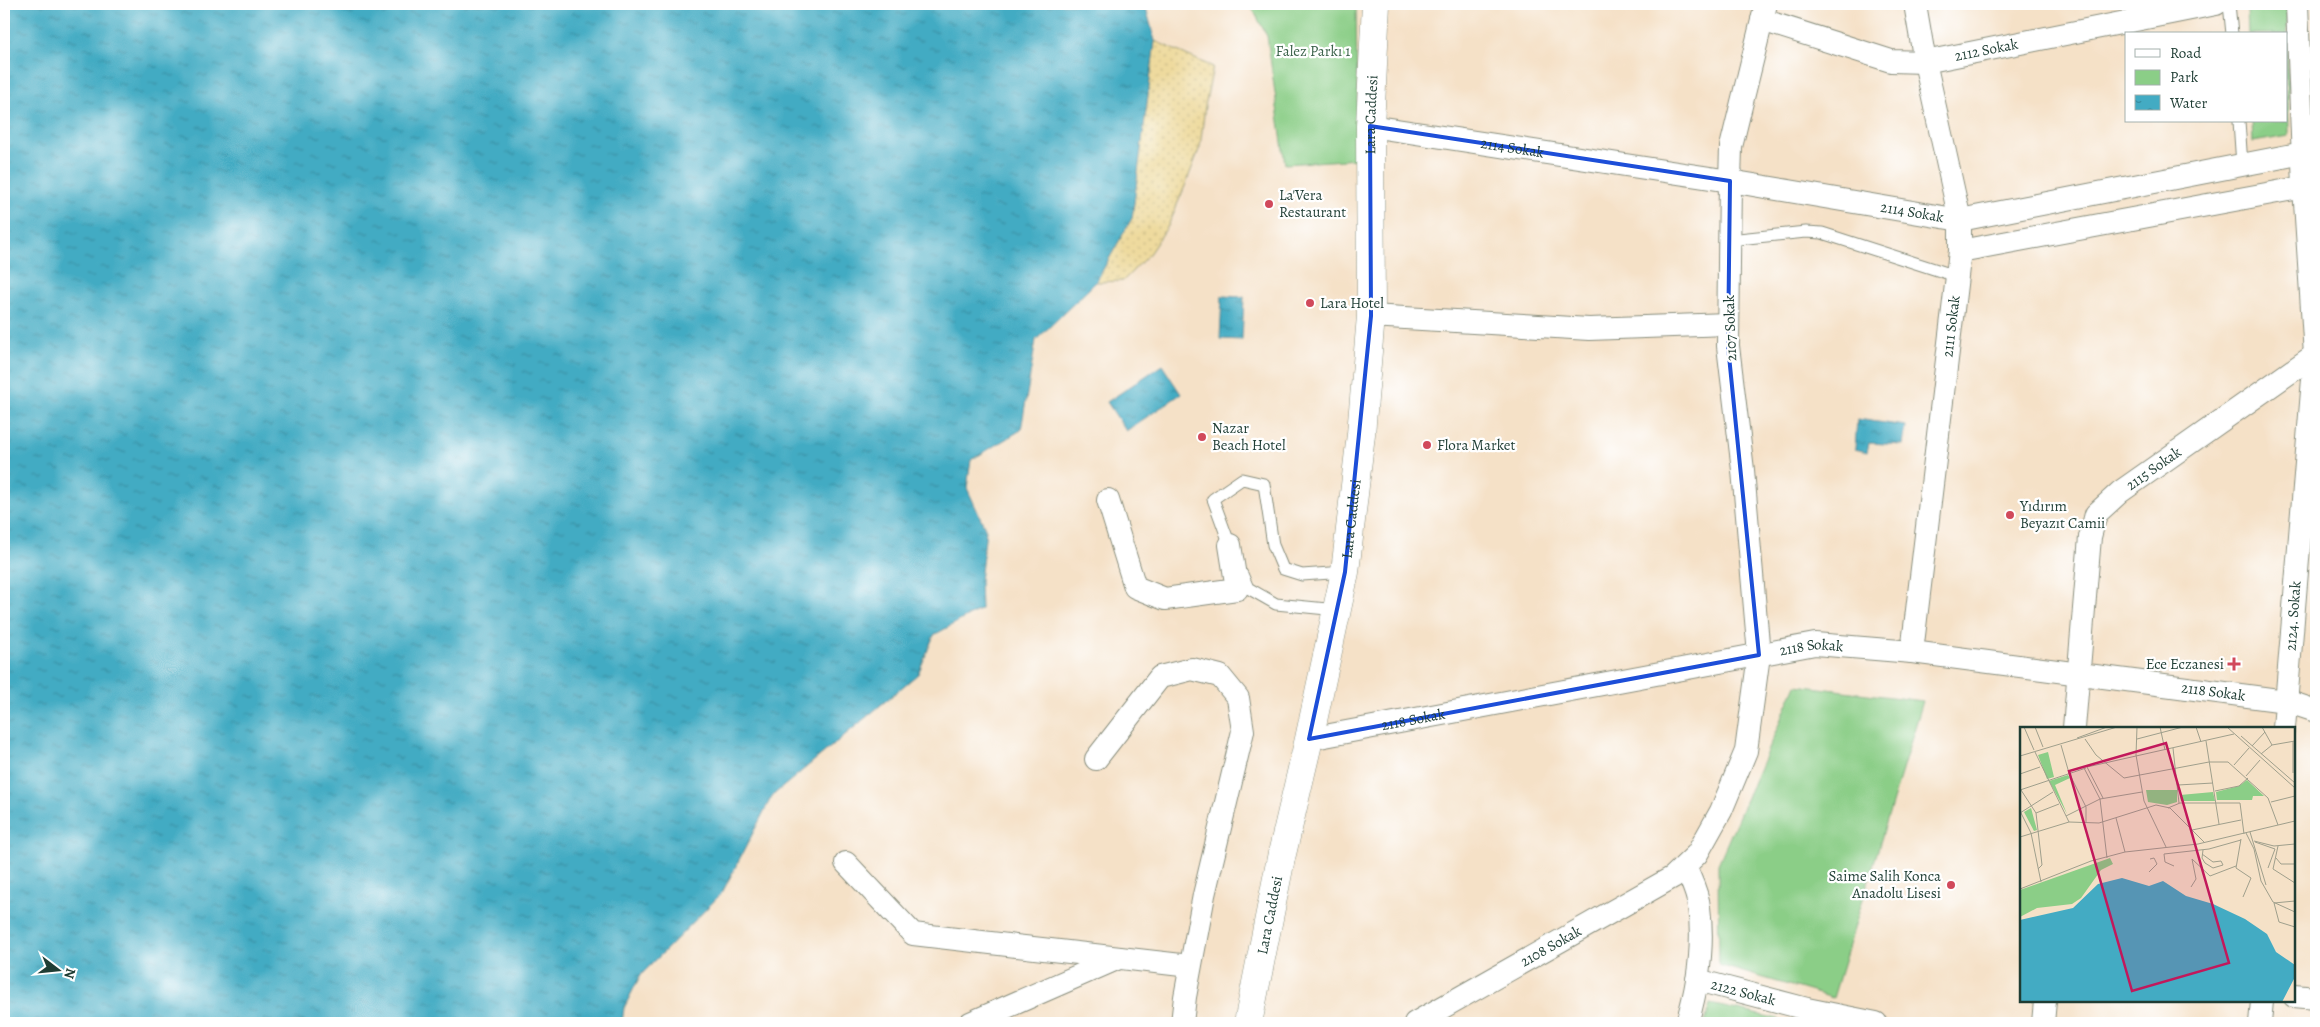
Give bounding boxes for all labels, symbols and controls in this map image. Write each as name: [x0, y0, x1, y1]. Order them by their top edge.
legend: [2125, 32, 2288, 122]
street label: 2112 Sokak: [1953, 34, 2020, 66]
park label: Falez Parkı 1: [1276, 41, 1350, 61]
text: Road: [2170, 43, 2202, 63]
text: Park: [2170, 67, 2199, 87]
street label: Lara Caddesi: [1360, 74, 1383, 155]
text: Water: [2169, 93, 2207, 113]
street label: 2114 Sokak: [1479, 133, 1546, 163]
place label: La'Vera Restaurant: [1279, 185, 1346, 222]
street label: 2114 Sokak: [1879, 197, 1946, 227]
marker: La'Vera Restaurant: [1263, 198, 1275, 210]
place label: Lara Hotel: [1320, 293, 1384, 313]
street label: 2107 Sokak: [1719, 294, 1741, 361]
street label: 2111 Sokak: [1937, 294, 1965, 358]
marker: Lara Hotel: [1304, 297, 1316, 309]
place label: Nazar Beach Hotel: [1212, 418, 1286, 455]
marker: Nazar Beach Hotel: [1196, 431, 1208, 443]
place label: Flora Market: [1437, 435, 1516, 455]
marker: Flora Market: [1421, 439, 1433, 451]
street label: 2115 Sokak: [2122, 442, 2186, 495]
street label: Lara Caddesi: [1337, 478, 1366, 559]
place label: Yıdırım Beyazıt Camii: [2019, 496, 2105, 533]
marker: Yıdırım Beyazıt Camii: [2004, 509, 2016, 521]
street label: 2124. Sokak: [2281, 580, 2305, 652]
street label: 2118 Sokak: [1778, 634, 1845, 660]
place label: Ece Eczanesi: [2146, 654, 2224, 674]
marker: Ece Eczanesi: [2228, 658, 2240, 670]
street label: 2118 Sokak: [2180, 677, 2247, 706]
street label: 2118 Sokak: [1380, 704, 1447, 735]
inset map: [2020, 727, 2295, 1002]
place label: Saime Salih Konca Anadolu Lisesi: [1829, 866, 1941, 903]
street label: Lara Caddesi: [1252, 874, 1287, 956]
marker: Saime Salih Konca Anadolu Lisesi: [1945, 879, 1957, 891]
street label: 2108 Sokak: [1517, 921, 1585, 971]
north arrow: [32, 944, 82, 994]
text: N: [59, 966, 81, 981]
street label: 2122 Sokak: [1709, 974, 1779, 1010]

